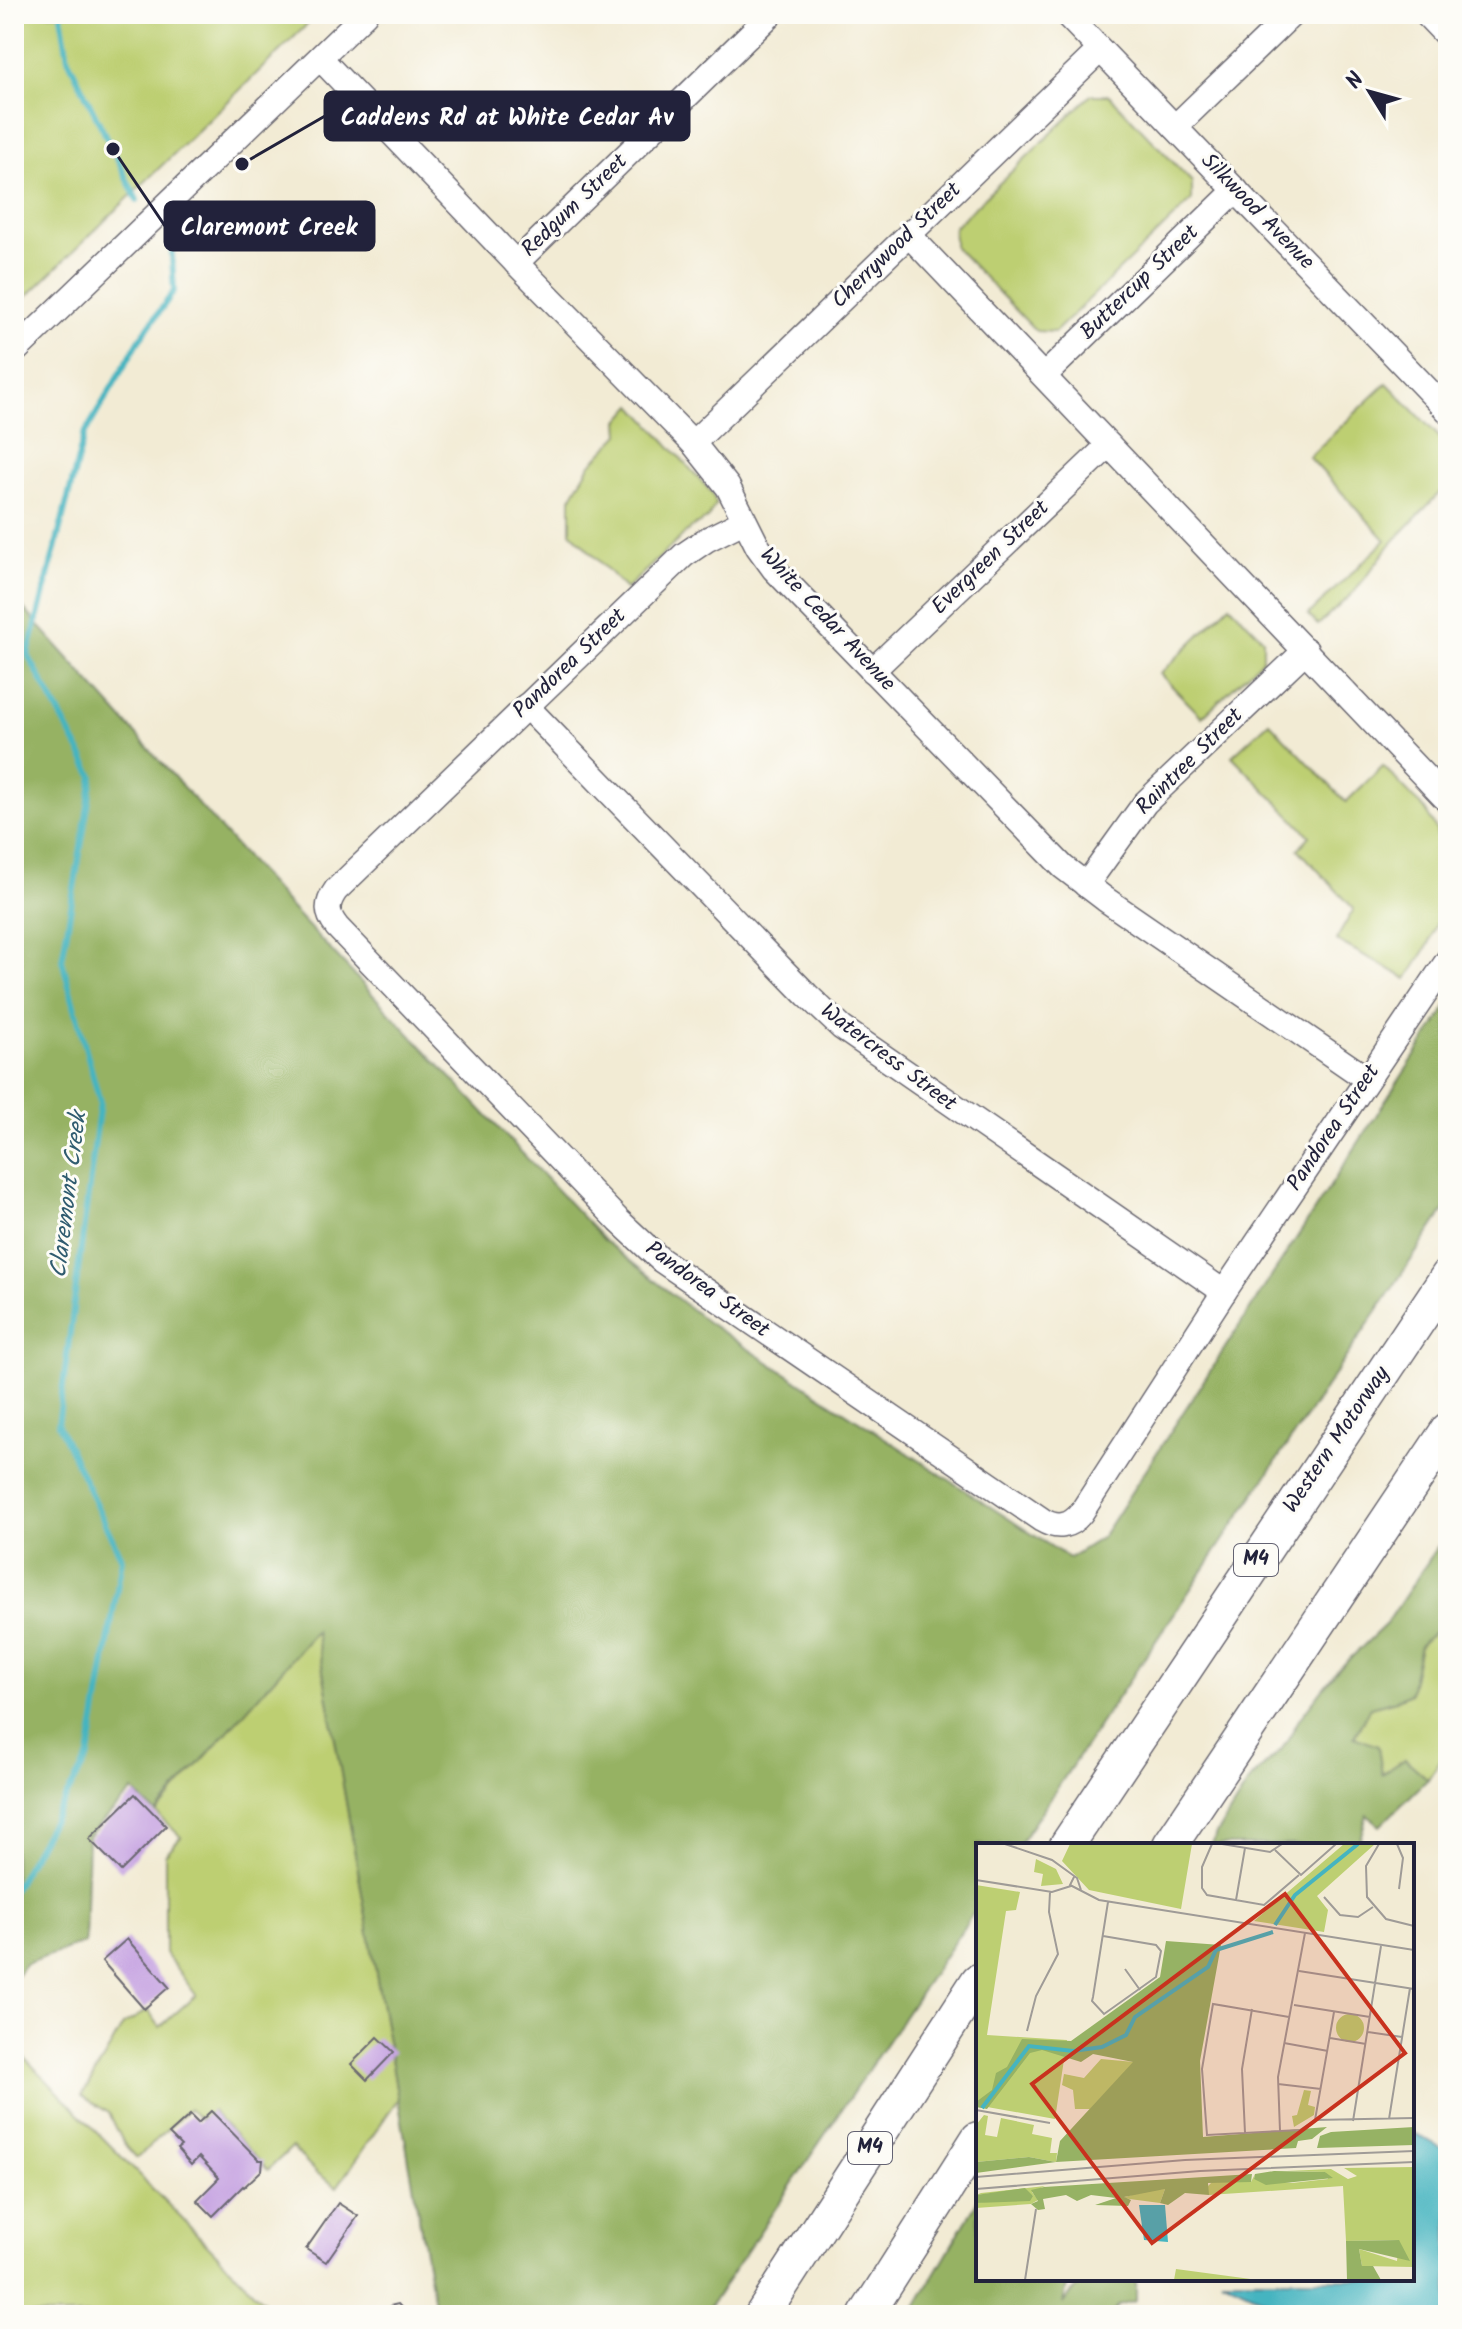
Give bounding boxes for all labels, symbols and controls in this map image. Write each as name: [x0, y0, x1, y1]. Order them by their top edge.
north arrow: [1330, 52, 1410, 132]
text: N: [1338, 65, 1374, 98]
callout: Caddens Rd at White Cedar Av: [325, 92, 689, 140]
text: Caddens Rd at White Cedar Av: [341, 99, 674, 138]
street label: Silkwood Avenue: [1192, 145, 1322, 279]
street label: Redgum Street: [514, 146, 637, 266]
street label: Cherrywood Street: [824, 174, 971, 318]
callout: Claremont Creek: [165, 202, 374, 250]
text: Claremont Creek: [181, 209, 358, 248]
street label: Buttercup Street: [1072, 216, 1208, 349]
street label: Evergreen Street: [924, 492, 1059, 624]
street label: White Cedar Avenue: [751, 540, 904, 700]
street label: Pandorea Street: [505, 600, 635, 728]
street label: Raintree Street: [1128, 700, 1252, 824]
street label: Watercress Street: [812, 995, 964, 1121]
street label: Pandorea Street: [1278, 1057, 1390, 1199]
water label: Claremont Creek: [39, 1106, 99, 1280]
street label: Pandorea Street: [637, 1233, 777, 1348]
street label: Western Motorway: [1275, 1359, 1400, 1521]
road number: M4: [1234, 1544, 1278, 1576]
inset map: [976, 1843, 1414, 2281]
road number: M4: [848, 2132, 892, 2164]

